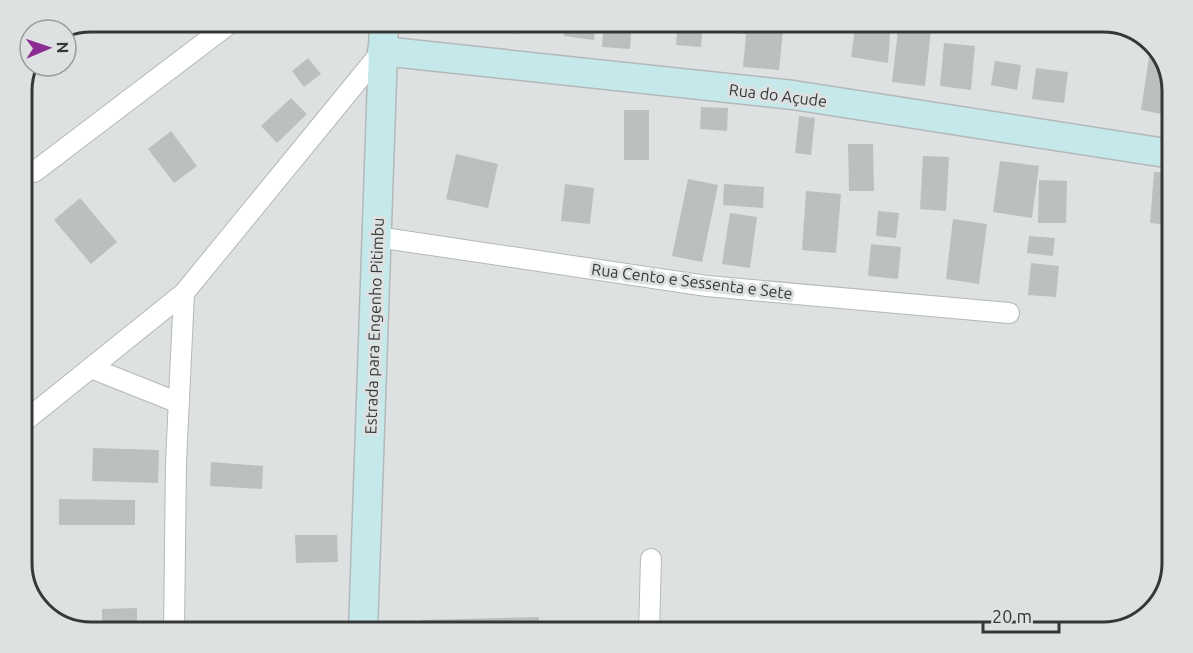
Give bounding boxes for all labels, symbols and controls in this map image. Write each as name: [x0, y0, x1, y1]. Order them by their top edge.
north arrow: [18, 18, 78, 78]
text: N: [54, 41, 72, 54]
street label: Rua do Açude: [728, 80, 828, 110]
street label: Estrada para Engenho Pitimbu: [361, 217, 387, 435]
street label: Rua Cento e Sessenta e Sete: [590, 260, 794, 302]
scale bar: [983, 596, 1060, 634]
text: 20 m: [992, 606, 1032, 626]

